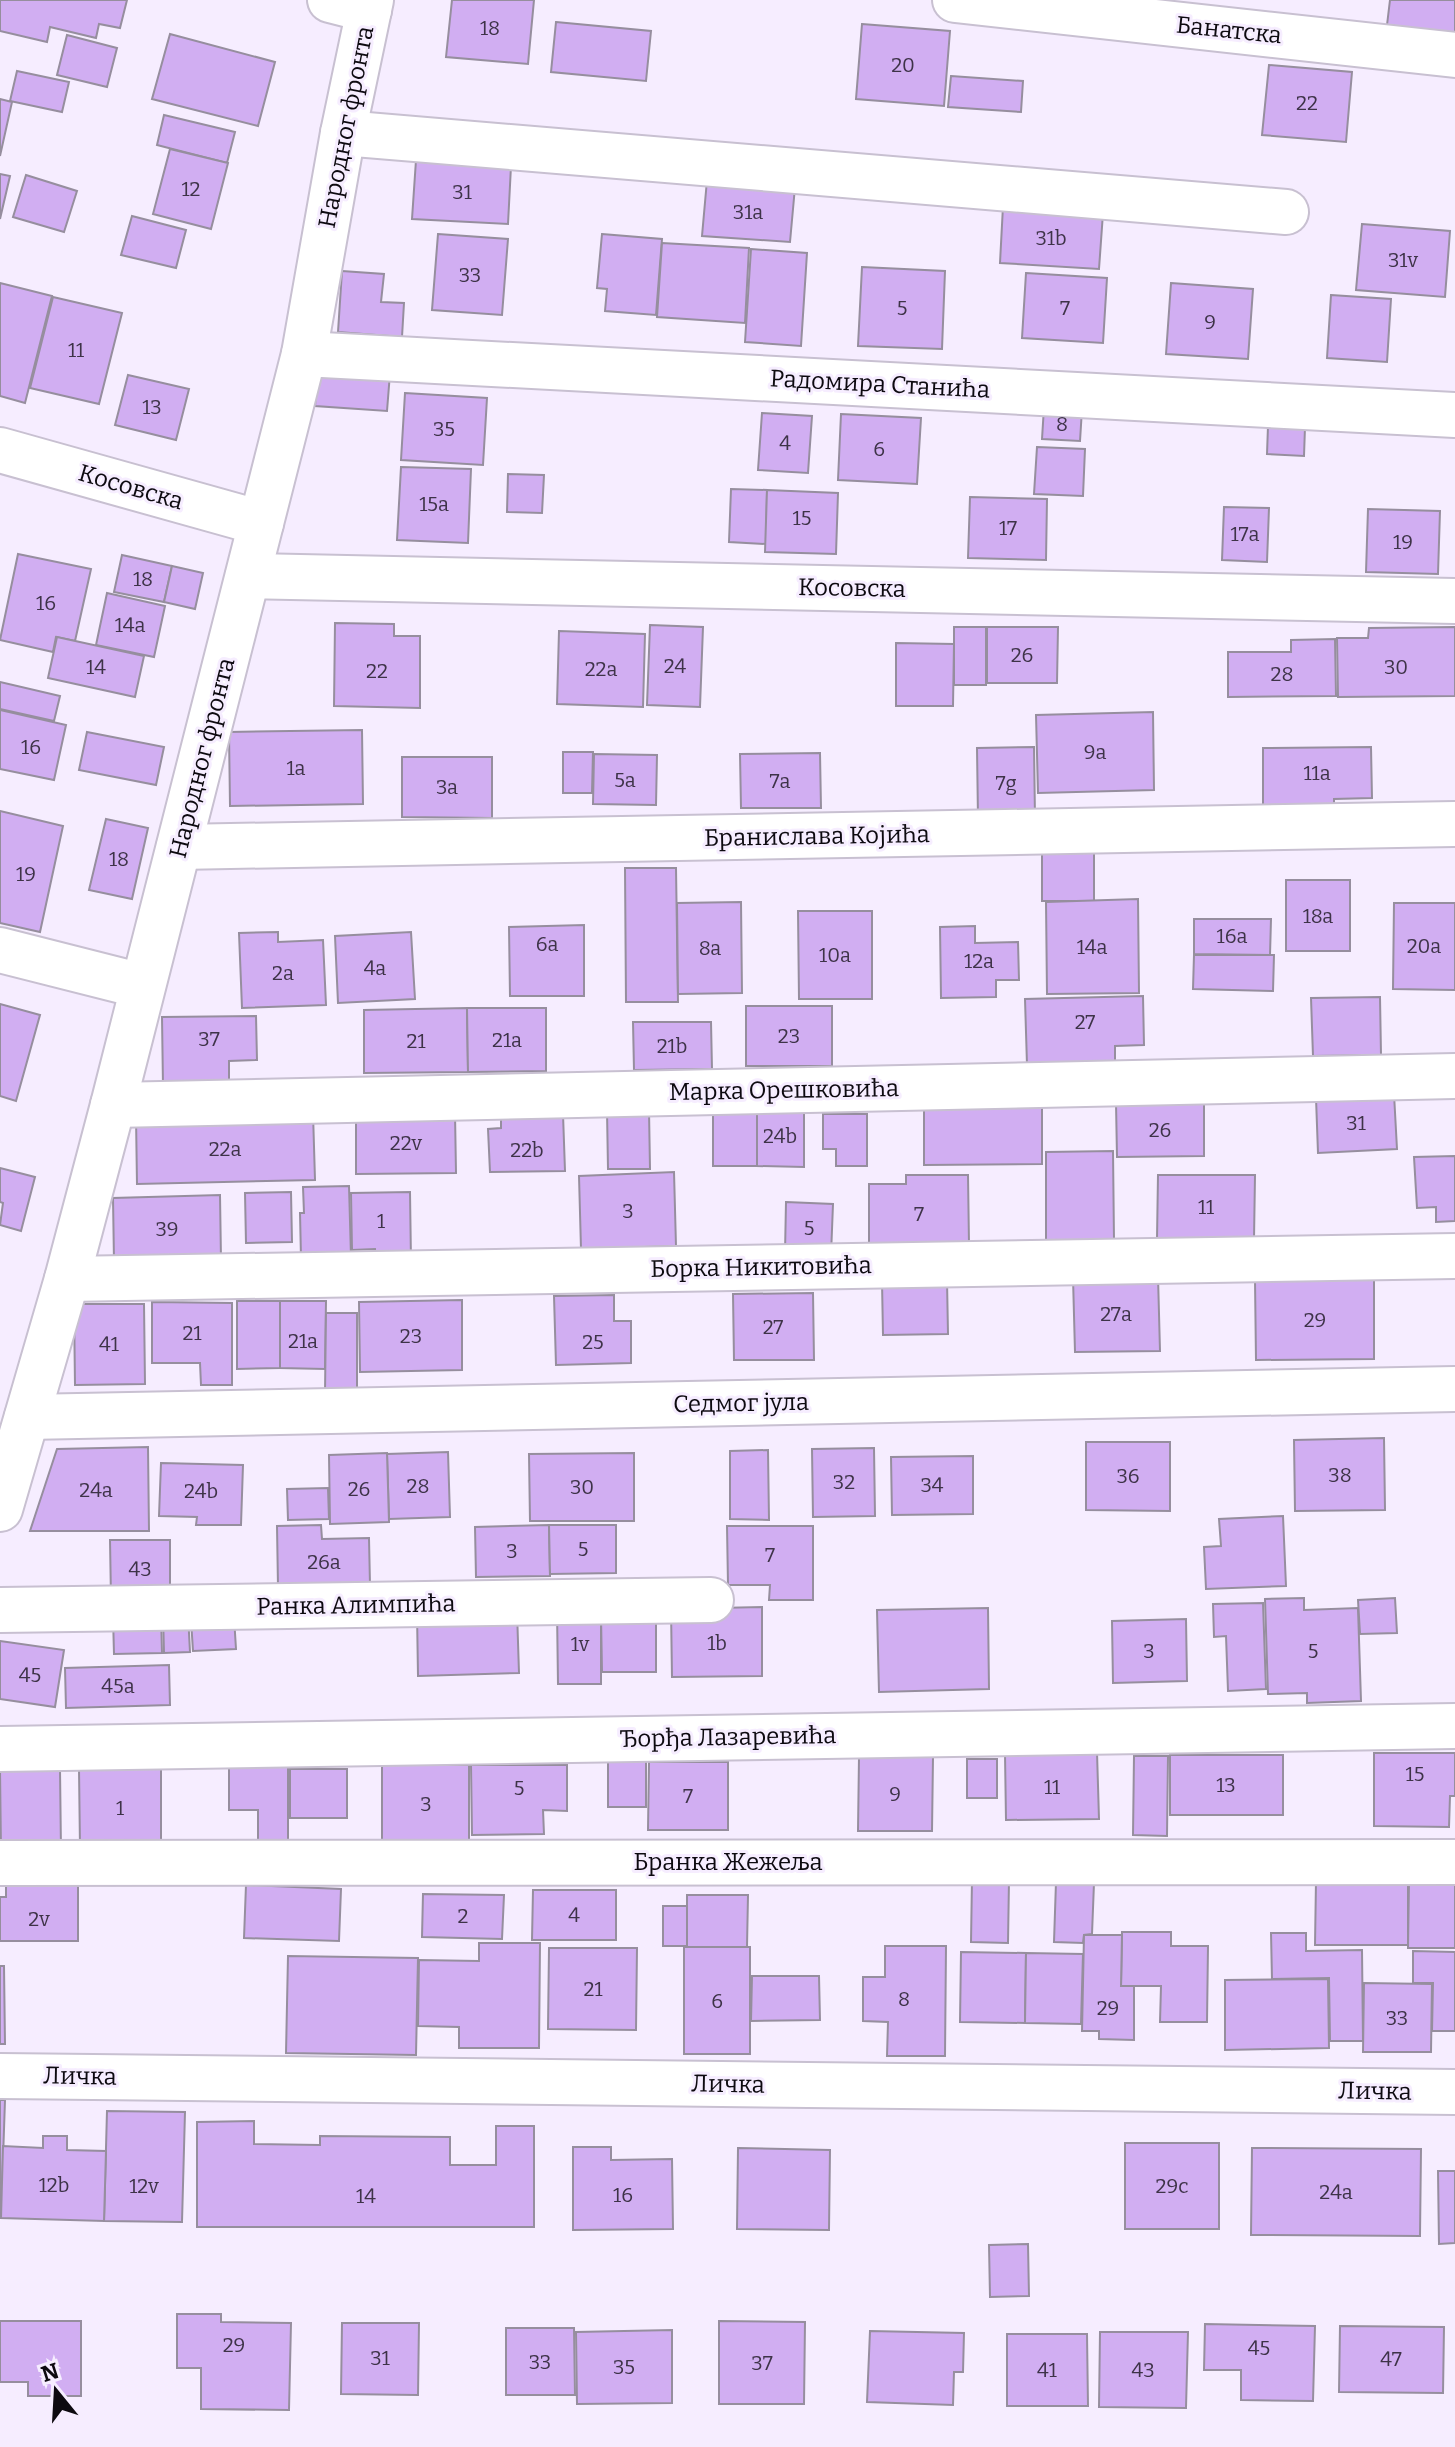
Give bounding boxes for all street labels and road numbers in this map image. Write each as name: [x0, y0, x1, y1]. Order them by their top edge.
street label: Банатска: [1175, 11, 1283, 49]
street label: Народног фронта: [313, 24, 379, 230]
street label: Радомира Станића: [769, 364, 991, 404]
street label: Косовска: [75, 459, 187, 515]
street label: Косовска: [798, 573, 906, 603]
street label: Народног фронта: [164, 655, 240, 861]
street label: Бранислава Којића: [704, 820, 930, 852]
street label: Марка Орешковића: [669, 1074, 899, 1106]
street label: Борка Никитовића: [650, 1251, 872, 1283]
street label: Седмог јула: [673, 1388, 809, 1418]
street label: Ранка Алимпића: [256, 1589, 456, 1621]
street label: Ђорђа Лазаревића: [619, 1721, 837, 1753]
street label: Бранка Жежеља: [633, 1848, 823, 1876]
street label: Личка: [43, 2061, 117, 2091]
street label: Личка: [691, 2069, 765, 2099]
street label: Личка: [1338, 2076, 1412, 2106]

